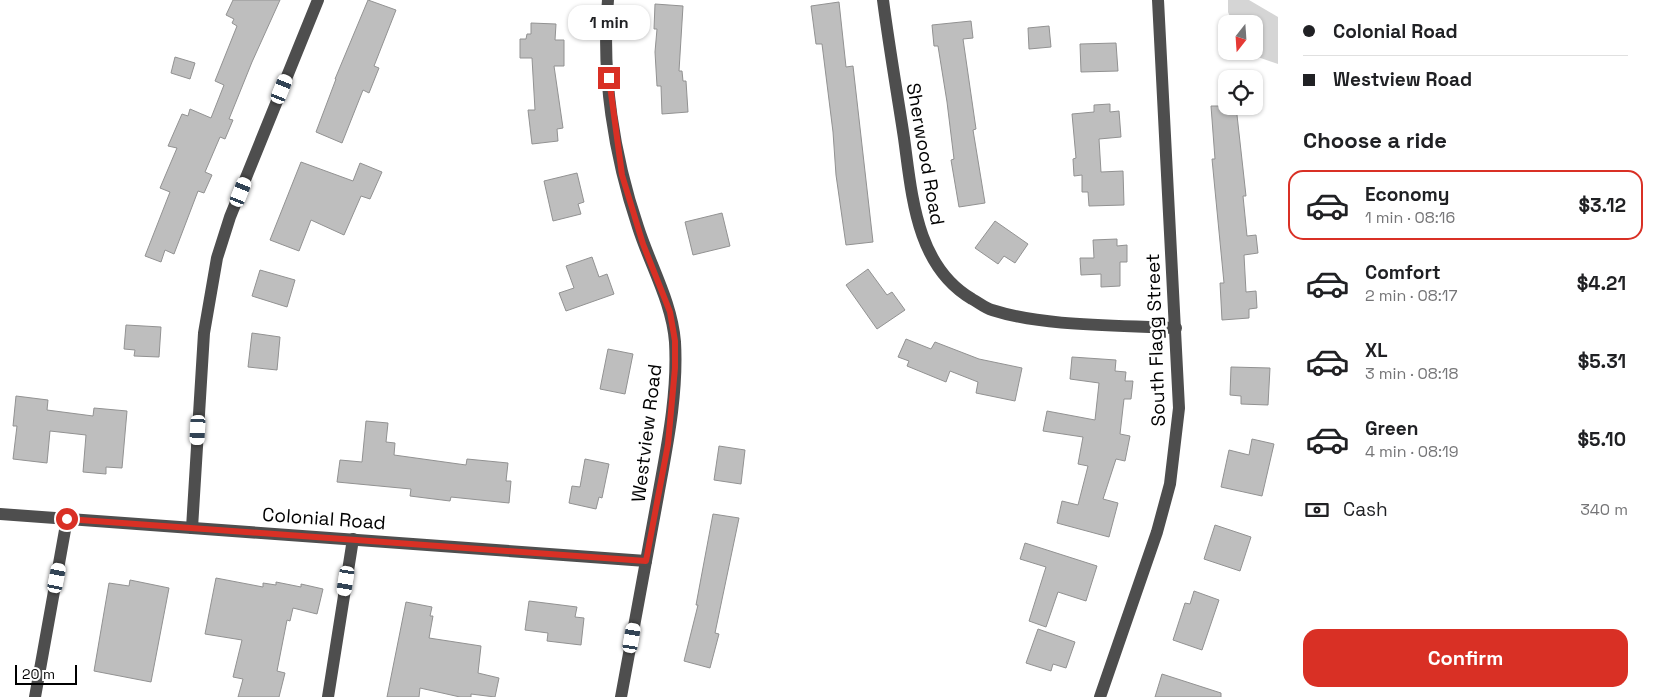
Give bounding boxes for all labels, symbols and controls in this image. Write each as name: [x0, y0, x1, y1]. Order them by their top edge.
callout: 1 min: [568, 5, 650, 40]
text: 1 min: [589, 12, 629, 33]
north arrow: [1218, 15, 1262, 60]
map controls: [1218, 15, 1263, 115]
text: Colonial Road: [1333, 19, 1458, 44]
route end: [598, 67, 620, 89]
text: Westview Road: [1333, 67, 1472, 92]
button: locate: [1218, 70, 1263, 115]
car: [269, 72, 294, 106]
street label: Sherwood Road: [901, 81, 950, 227]
text: Choose a ride: [1303, 126, 1447, 154]
car: [228, 175, 253, 209]
text: Economy: [1365, 182, 1449, 207]
icon: car: [1305, 183, 1350, 228]
text: $3.12: [1578, 193, 1626, 218]
text: 1 min · 08:16: [1365, 207, 1455, 228]
street label: South Flagg Street: [1140, 253, 1171, 427]
text: Comfort: [1365, 260, 1441, 285]
icon: car: [1305, 261, 1350, 306]
text: $4.21: [1577, 271, 1626, 296]
text: 2 min · 08:17: [1365, 285, 1457, 306]
text: XL: [1365, 338, 1388, 363]
icon: car: [1305, 339, 1350, 384]
text: $5.31: [1578, 349, 1626, 374]
street label: Westview Road: [626, 363, 667, 503]
text: 3 min · 08:18: [1365, 363, 1458, 384]
car: [189, 415, 206, 445]
text: Green: [1365, 416, 1418, 441]
icon: car: [1305, 417, 1350, 462]
text: $5.10: [1578, 427, 1626, 452]
text: 4 min · 08:19: [1365, 441, 1459, 462]
icon: cash: [1303, 496, 1331, 524]
text: Cash: [1343, 497, 1388, 522]
text: 340 m: [1580, 499, 1628, 520]
street label: Colonial Road: [261, 502, 387, 535]
route start: [56, 508, 78, 530]
car: [46, 562, 67, 594]
car: [336, 565, 355, 597]
car: [622, 622, 641, 654]
button: Confirm: [1303, 629, 1628, 687]
scale bar: [15, 662, 78, 685]
text: 20 m: [22, 665, 55, 683]

